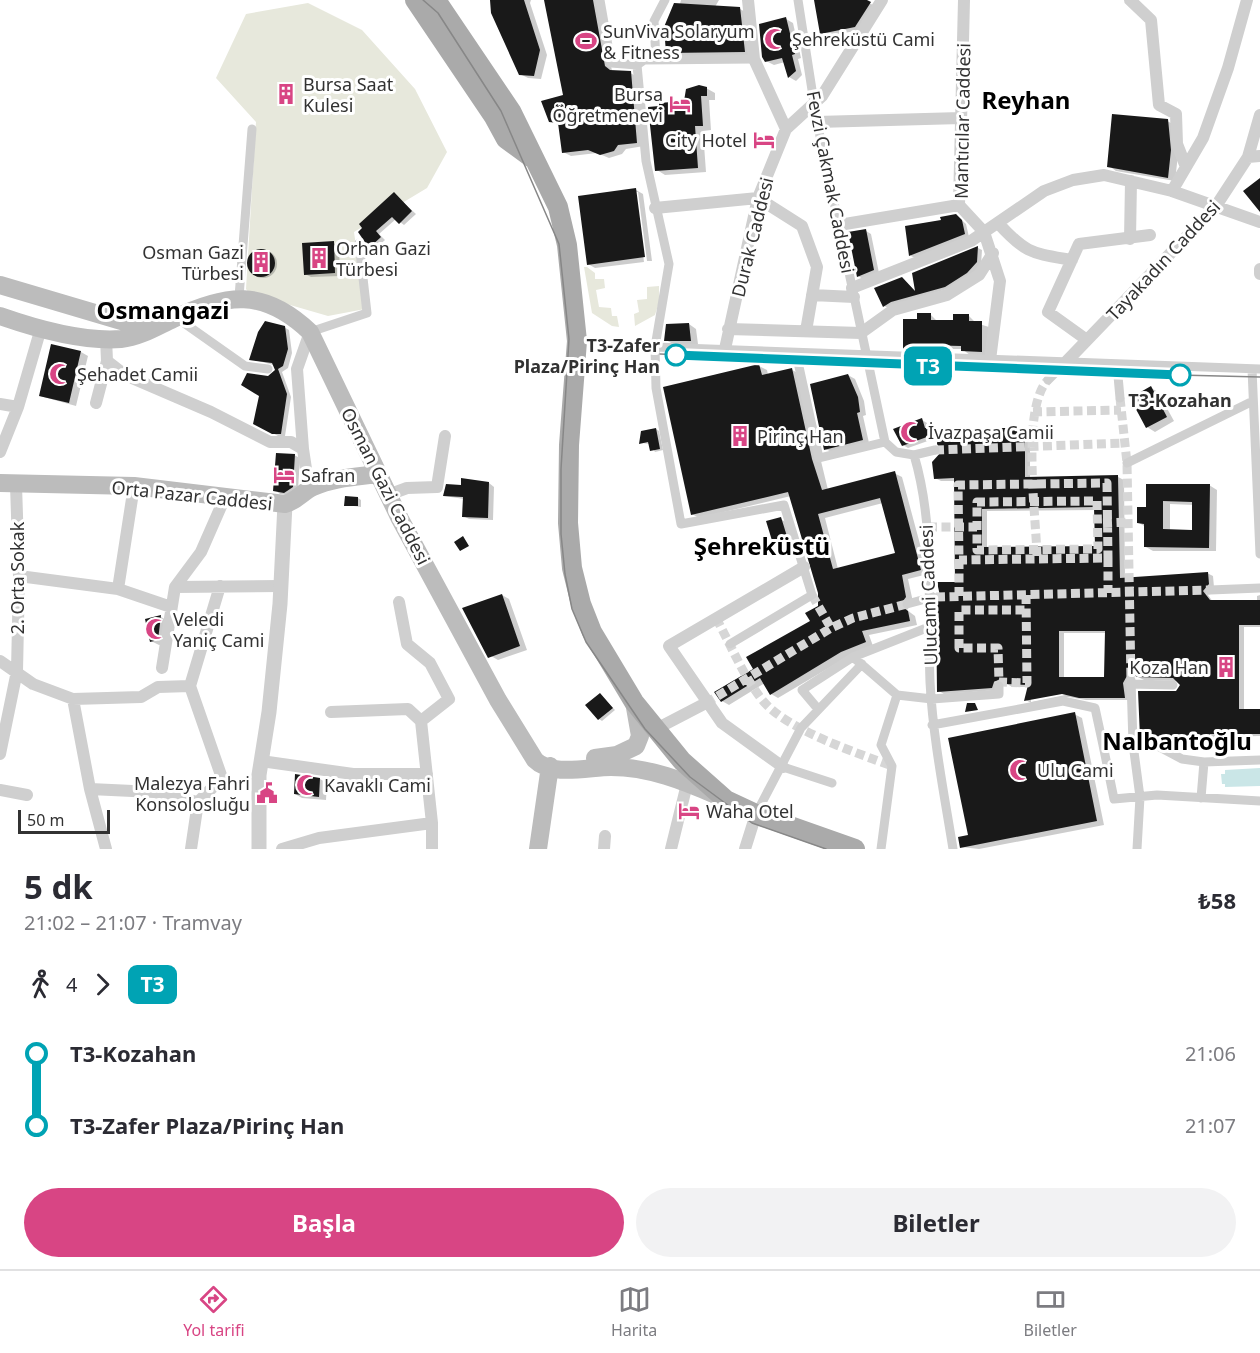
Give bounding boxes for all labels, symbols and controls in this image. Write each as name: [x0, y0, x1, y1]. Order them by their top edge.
place label: SunViva Solaryum & Fitness: [603, 19, 755, 64]
mosque icon: Şehreküstü Cami: [763, 27, 787, 51]
place label: Şehreküstü Cami: [792, 27, 935, 51]
sports icon: SunViva Solaryum & Fitness: [574, 29, 598, 53]
street label: Mantıcılar Caddesi: [949, 43, 975, 199]
place label: Bursa Saat Kulesi: [303, 72, 394, 117]
building icon: Bursa Saat Kulesi: [274, 82, 298, 106]
place label: Bursa Öğretmenevi: [552, 82, 663, 127]
district label: Reyhan: [982, 83, 1070, 116]
street label: Fevzi Çakmak Caddesi: [802, 89, 860, 275]
hotel icon: Bursa Öğretmenevi: [668, 92, 692, 116]
place label: City Hotel: [665, 128, 747, 152]
hotel icon: City Hotel: [752, 128, 776, 152]
street label: Durak Caddesi: [726, 175, 778, 299]
street label: Tayakadın Caddesi: [1101, 195, 1225, 325]
place label: Orhan Gazi Türbesi: [336, 236, 431, 281]
place label: Osman Gazi Türbesi: [142, 240, 244, 285]
building icon: Orhan Gazi Türbesi: [307, 246, 331, 270]
building icon: Osman Gazi Türbesi: [249, 250, 273, 274]
district label: Osmangazi: [97, 293, 229, 326]
place label: T3-Zafer Plaza/Pirinç Han: [514, 333, 660, 378]
marker: T3-Zafer Plaza/Pirinç Han: [665, 344, 687, 366]
line badge: T3: [901, 346, 955, 386]
text: T3: [916, 352, 940, 380]
mosque icon: Şehadet Camii: [48, 362, 72, 386]
place label: Şehadet Camii: [77, 362, 198, 386]
marker: T3-Kozahan: [1169, 364, 1191, 386]
place label: T3-Kozahan: [1128, 388, 1232, 412]
street label: Osman Gazi Caddesi: [336, 403, 436, 569]
mosque icon: İvazpaşa Camii: [899, 420, 923, 444]
place label: İvazpaşa Camii: [928, 420, 1054, 444]
building icon: Pirinç Han: [728, 424, 752, 448]
place label: Pirinç Han: [757, 424, 844, 448]
hotel icon: Safran: [272, 463, 296, 487]
place label: Safran: [301, 463, 355, 487]
street label: Orta Pazar Caddesi: [110, 475, 274, 515]
street label: 2. Orta Sokak: [5, 521, 29, 634]
street label: Ulucami Caddesi: [914, 524, 942, 666]
district label: Şehreküstü: [694, 529, 830, 562]
place label: Veledi Yaniç Cami: [173, 607, 264, 652]
mosque icon: Veledi Yaniç Cami: [144, 617, 168, 641]
place label: Koza Han: [1129, 655, 1209, 679]
building icon: Koza Han: [1214, 655, 1238, 679]
district label: Nalbantoğlu: [1102, 724, 1252, 757]
mosque icon: Ulu Cami: [1008, 758, 1032, 782]
place label: Ulu Cami: [1037, 758, 1114, 782]
place label: Malezya Fahri Konsolosluğu: [134, 771, 250, 816]
mosque icon: Kavaklı Cami: [295, 773, 319, 797]
place label: Kavaklı Cami: [324, 773, 431, 797]
public building icon: Malezya Fahri Konsolosluğu: [255, 781, 279, 805]
hotel icon: Waha Otel: [677, 799, 701, 823]
place label: Waha Otel: [706, 799, 794, 823]
scale bar: [18, 807, 110, 834]
text: 50 m: [27, 809, 64, 831]
text: 5 dk: [24, 864, 93, 909]
text: ₺58: [1198, 885, 1236, 915]
text: 21:02 – 21:07 · Tramvay: [24, 909, 242, 936]
icon: walk: [24, 968, 57, 1001]
icon: forward: [86, 968, 119, 1001]
text: T3: [140, 970, 165, 998]
text: 4: [66, 971, 77, 998]
text: T3-Kozahan: [70, 1038, 196, 1068]
text: 21:06: [1185, 1040, 1236, 1067]
text: T3-Zafer Plaza/Pirinç Han: [70, 1110, 344, 1140]
text: 21:07: [1185, 1112, 1236, 1139]
button: Başla: [24, 1188, 624, 1257]
button: Biletler: [636, 1188, 1236, 1257]
tab: Yol tarifi: [183, 1283, 245, 1341]
tab: Harita: [611, 1283, 657, 1341]
tab: Biletler: [1024, 1283, 1077, 1341]

